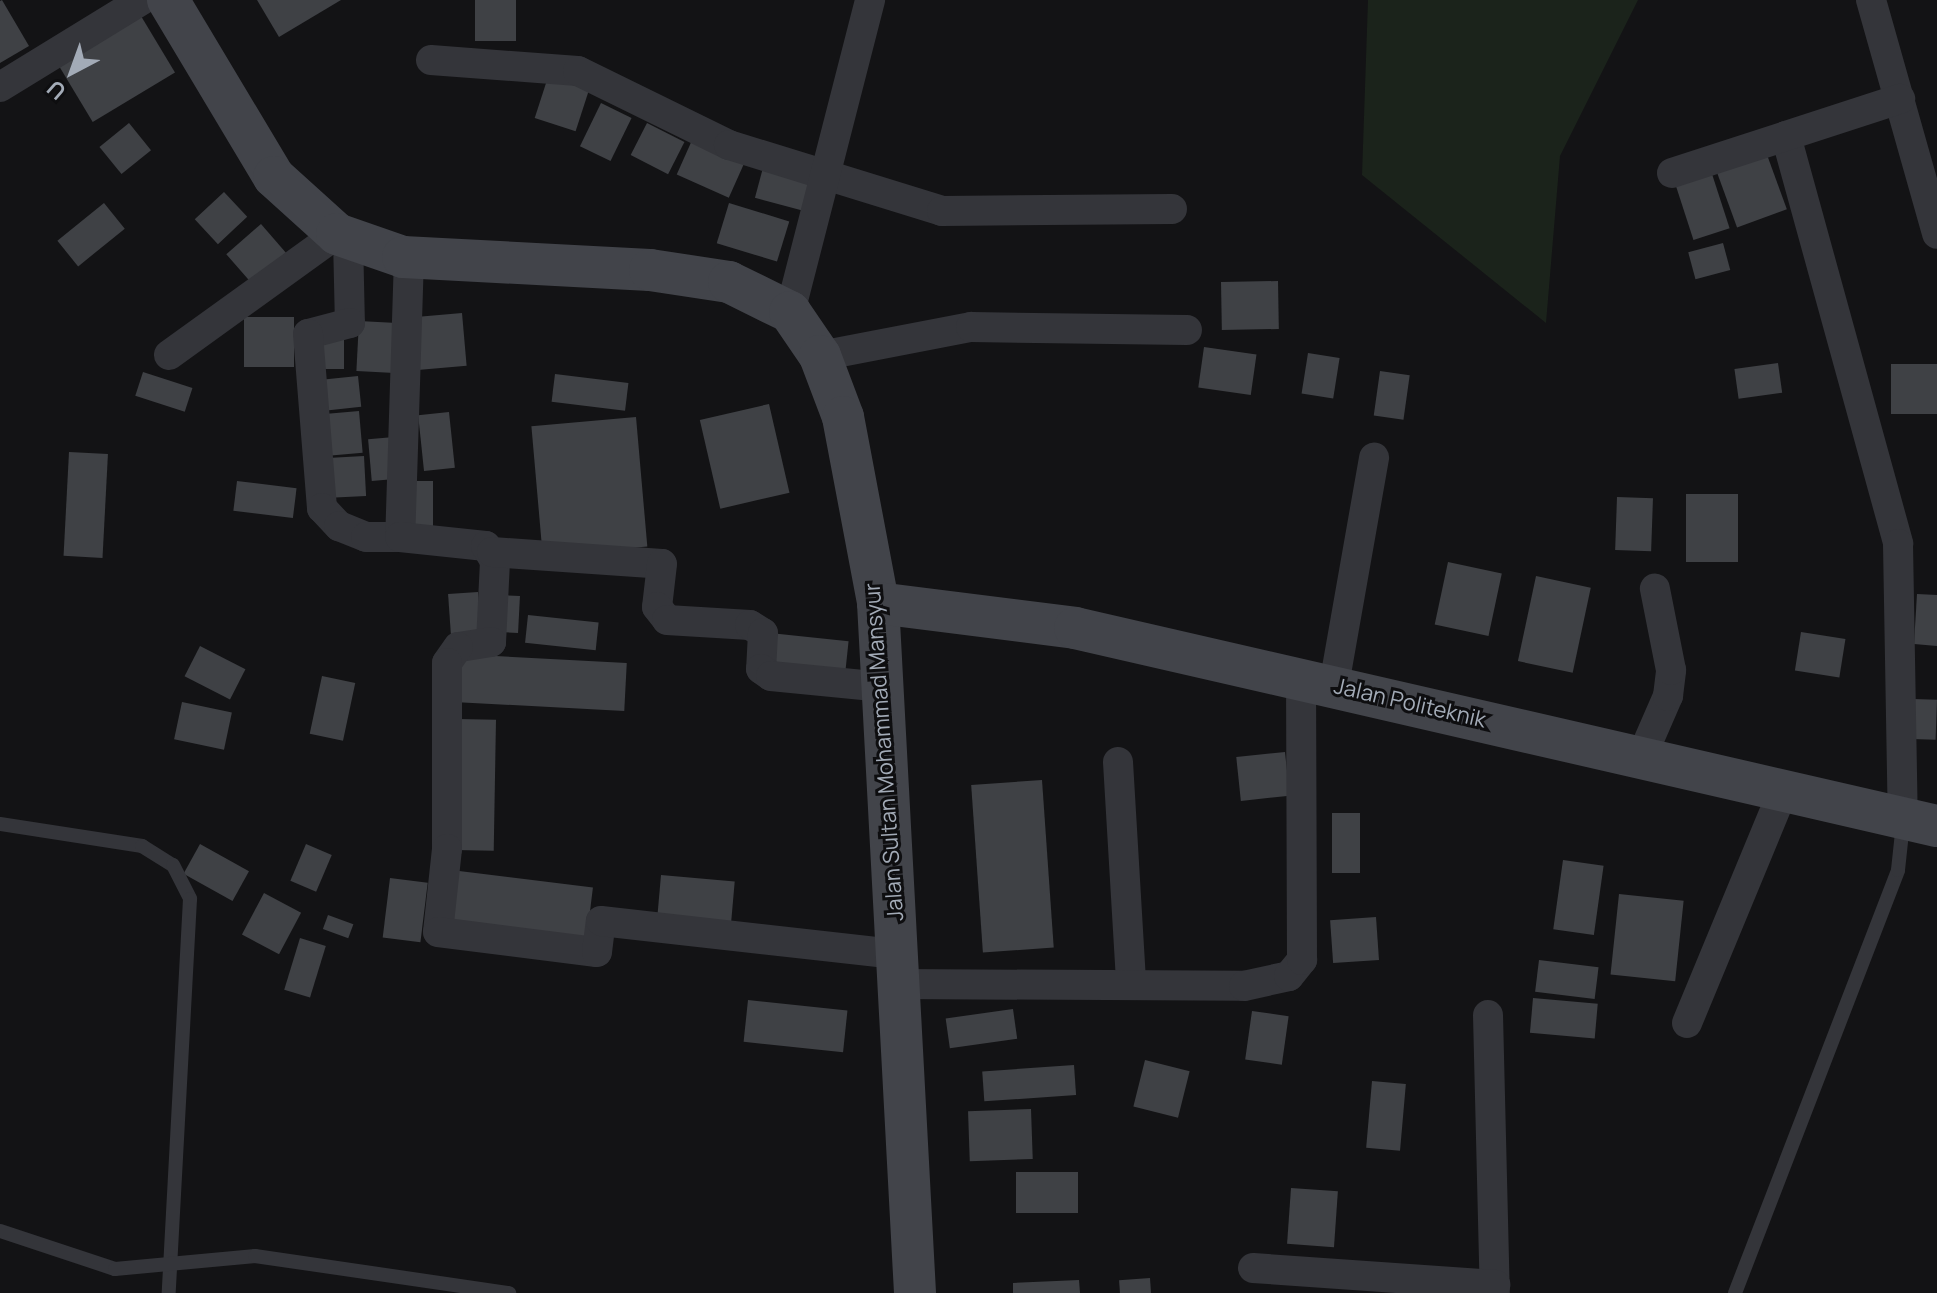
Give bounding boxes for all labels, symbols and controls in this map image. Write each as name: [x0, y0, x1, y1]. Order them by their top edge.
north arrow: [32, 32, 112, 112]
text: U: [40, 74, 72, 107]
street label: Jalan Sultan Mohammad Mansyur: [859, 582, 909, 922]
street label: Jalan Politeknik: [1332, 673, 1488, 733]

